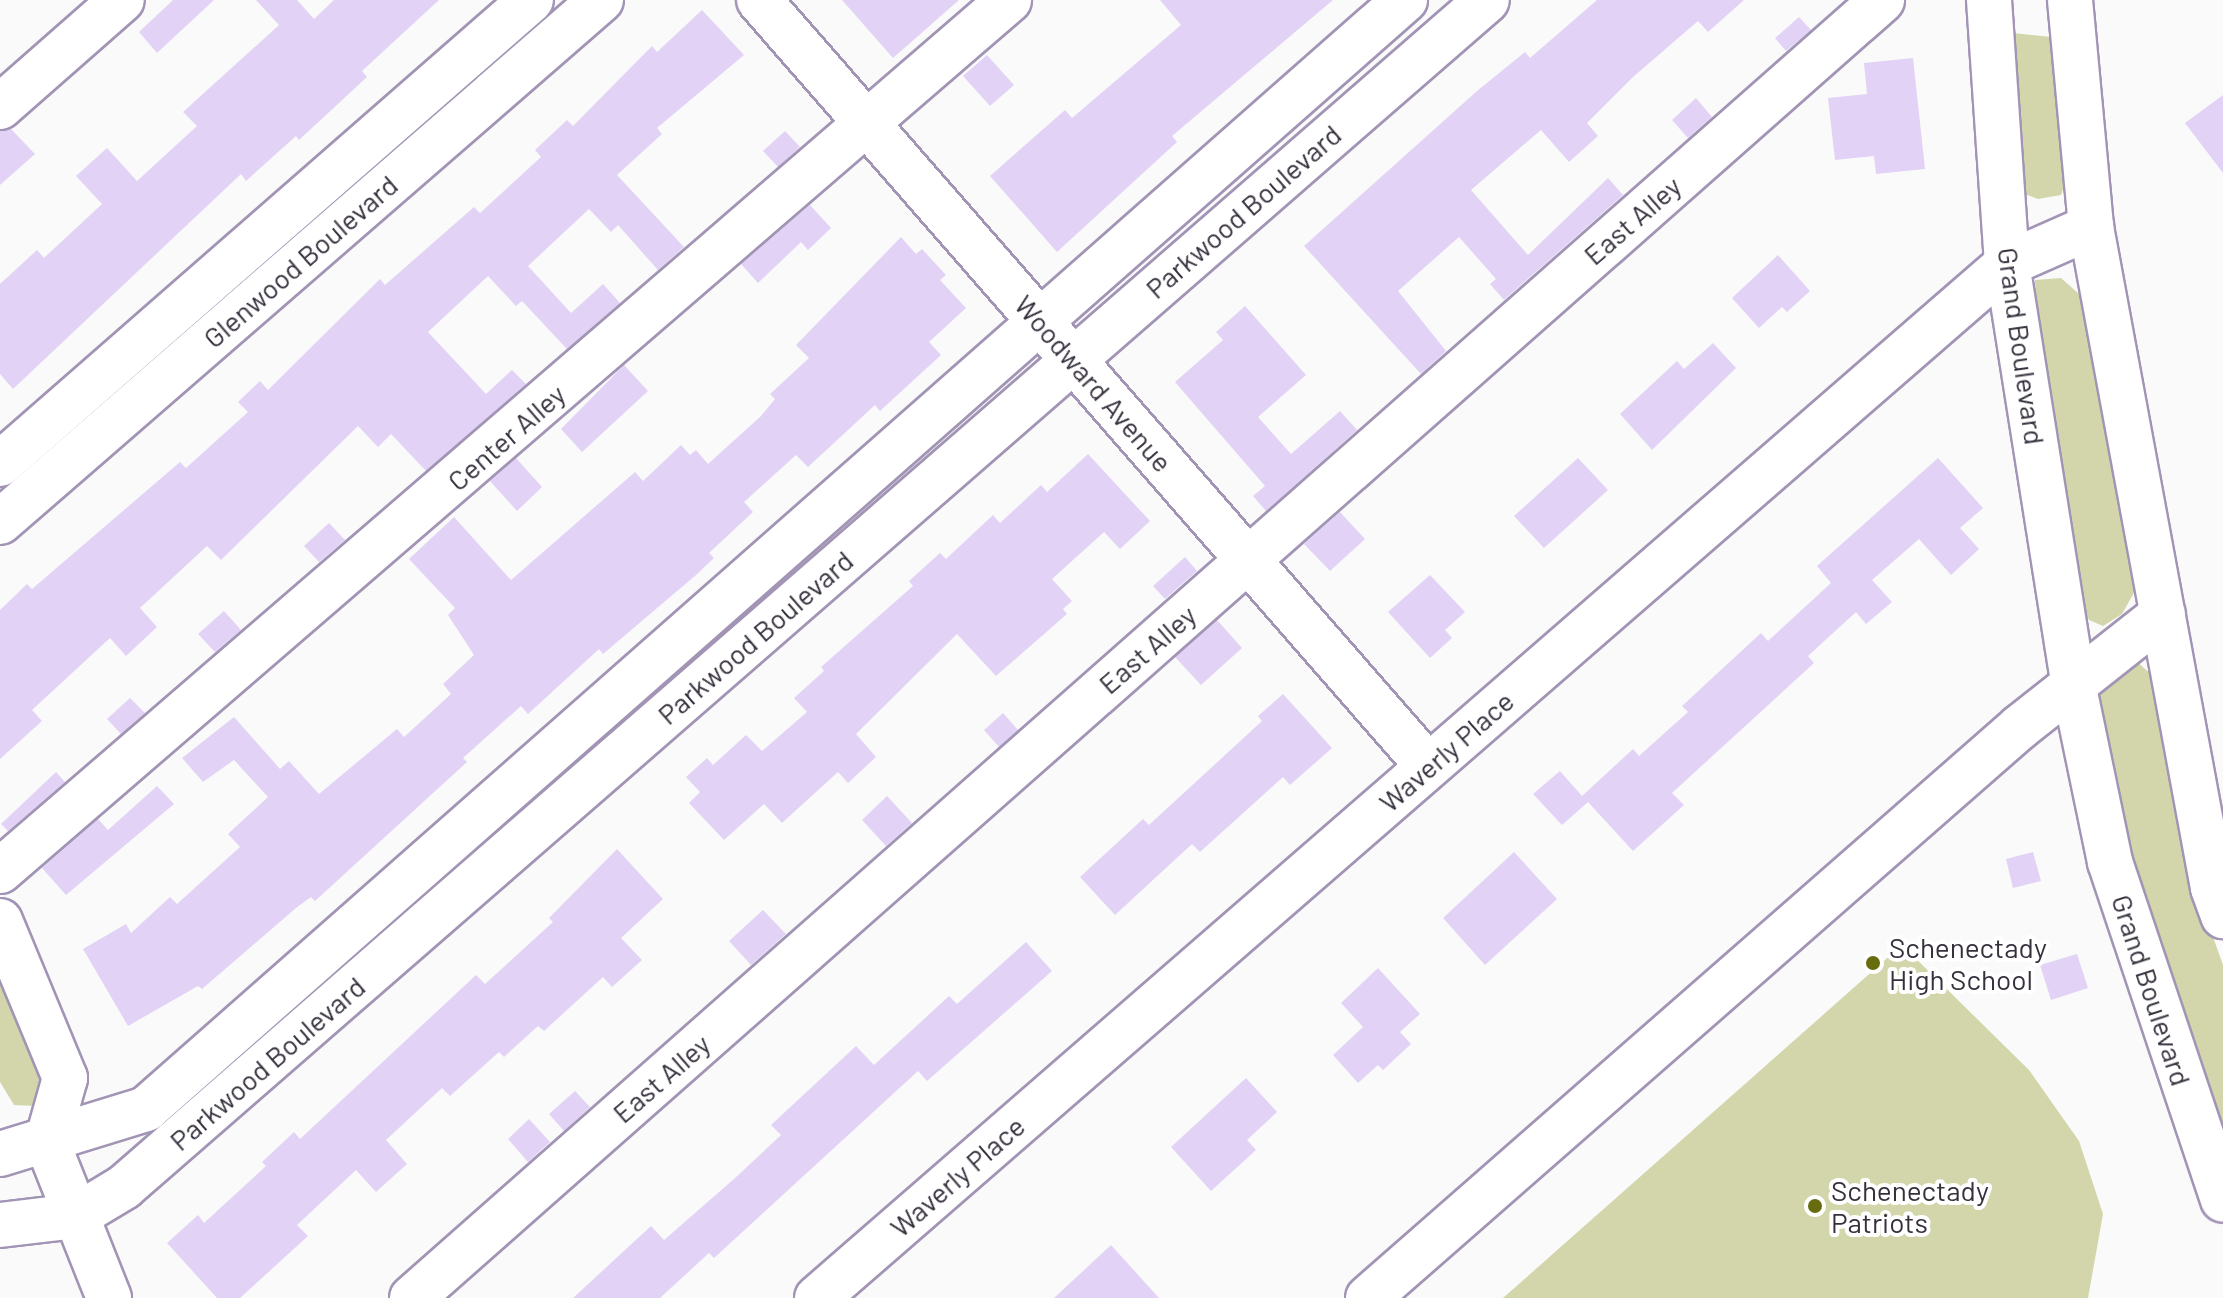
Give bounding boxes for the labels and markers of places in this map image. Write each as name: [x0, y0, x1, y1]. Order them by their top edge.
place label: Schenectady High School: [1889, 930, 2047, 996]
marker: Schenectady High School: [1864, 954, 1882, 972]
place label: Schenectady Patriots: [1831, 1173, 1989, 1239]
marker: Schenectady Patriots: [1806, 1197, 1824, 1215]

